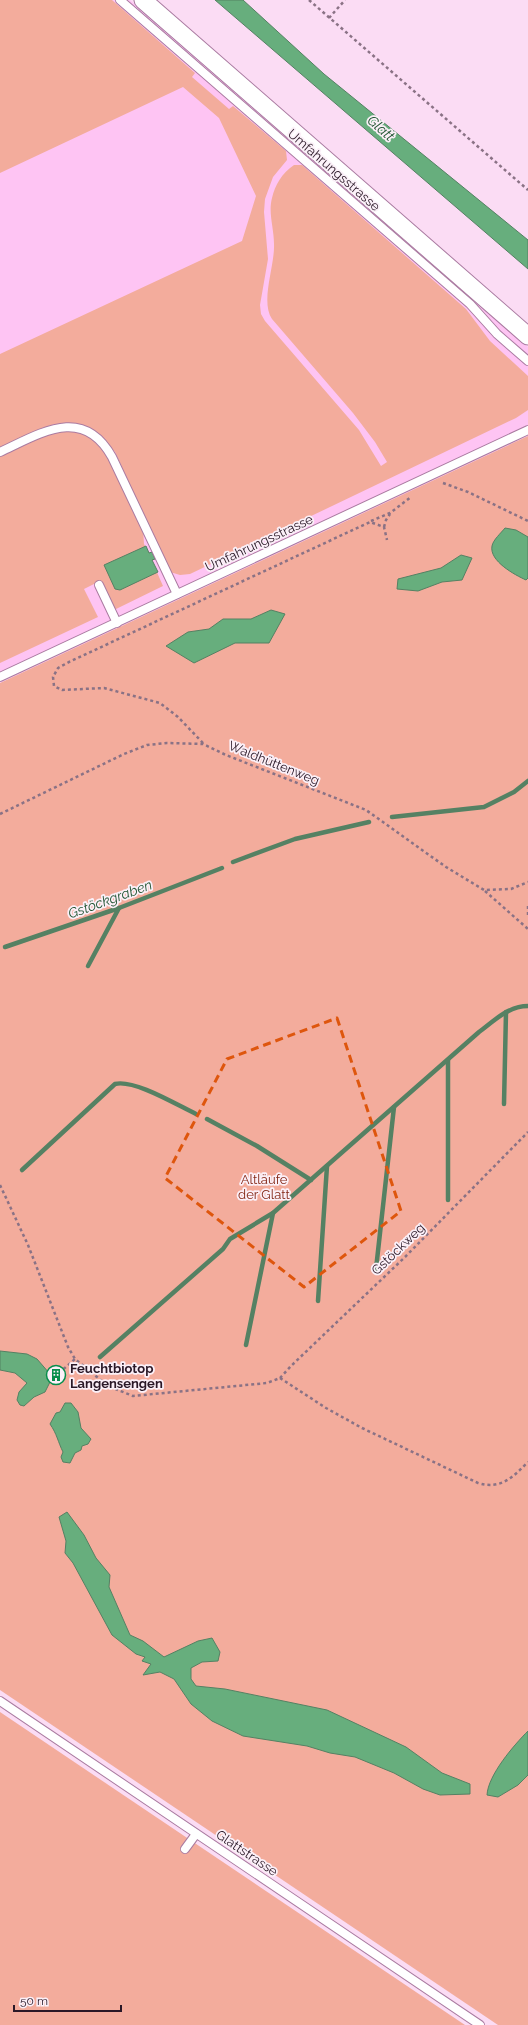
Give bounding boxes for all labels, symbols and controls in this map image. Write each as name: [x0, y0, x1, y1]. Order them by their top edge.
water label: Glatt: [364, 112, 398, 144]
street label: Umfahrungsstrasse: [285, 126, 383, 214]
street label: Umfahrungsstrasse: [203, 511, 316, 575]
street label: Waldhüttenweg: [226, 738, 322, 788]
water label: Gstöckgraben: [66, 876, 154, 922]
park label: Altläufe der Glatt: [238, 1172, 291, 1202]
street label: Gstöckweg: [368, 1220, 428, 1278]
place label: Feuchtbiotop Langensengen: [70, 1361, 163, 1391]
building icon: Feuchtbiotop Langensengen: [45, 1364, 67, 1386]
street label: Glattstrasse: [213, 1827, 281, 1879]
scale bar: [14, 1987, 121, 2013]
text: 50 m: [20, 1994, 48, 2008]

